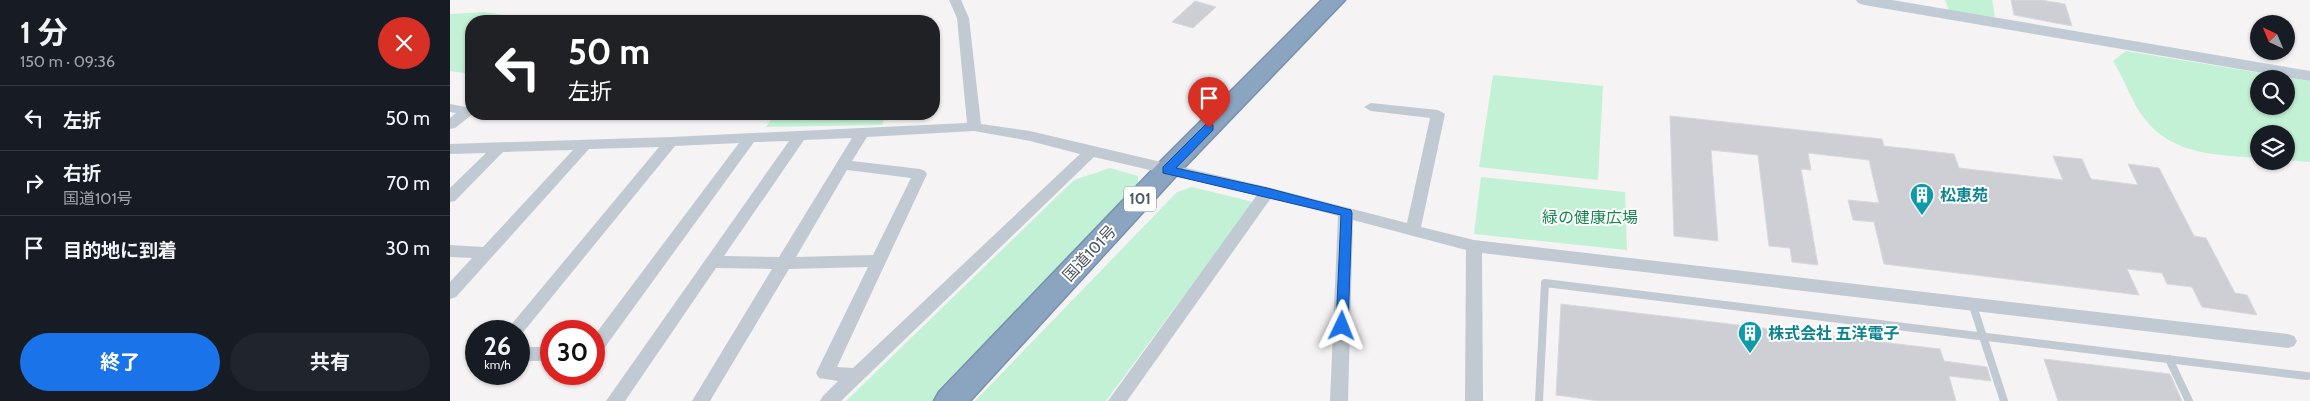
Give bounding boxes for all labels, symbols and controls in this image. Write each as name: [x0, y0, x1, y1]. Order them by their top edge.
text: 1 分: [20, 14, 68, 51]
north arrow: [2250, 15, 2295, 60]
map controls: [2250, 15, 2295, 170]
button: close: [378, 17, 430, 69]
text: 50 m: [568, 30, 650, 73]
icon: left: [485, 35, 550, 100]
text: 150 m · 09:36: [20, 52, 115, 71]
button: search: [2250, 70, 2295, 115]
pin: [1188, 77, 1230, 128]
text: 左折: [568, 78, 612, 105]
icon: arrive: [1195, 84, 1223, 112]
icon: left: [20, 104, 48, 132]
text: 50 m: [386, 107, 430, 130]
text: 左折: [63, 109, 101, 132]
button: layers: [2250, 125, 2295, 170]
text: 右折: [63, 162, 101, 185]
icon: right: [20, 169, 48, 197]
text: 70 m: [386, 172, 430, 195]
building icon: 松恵苑: [1909, 182, 1935, 216]
road number: 101: [1124, 186, 1156, 212]
place label: 松恵苑: [1940, 186, 1988, 205]
text: 国道101号: [63, 189, 133, 208]
park label: 緑の健康広場: [1542, 208, 1638, 227]
street label: 国道101号: [1059, 221, 1120, 285]
icon: arrive: [20, 234, 48, 262]
text: 30 m: [386, 237, 430, 260]
text: 目的地に到着: [63, 239, 177, 262]
position arrow: [1315, 299, 1367, 351]
speed limit sign: 30: [540, 320, 605, 385]
building icon: 株式会社 五洋電子: [1737, 320, 1763, 354]
place label: 株式会社 五洋電子: [1768, 324, 1900, 343]
text: 26: [484, 331, 511, 361]
button: 終了: [20, 333, 220, 391]
button: 共有: [230, 333, 430, 391]
text: km/h: [484, 357, 511, 372]

